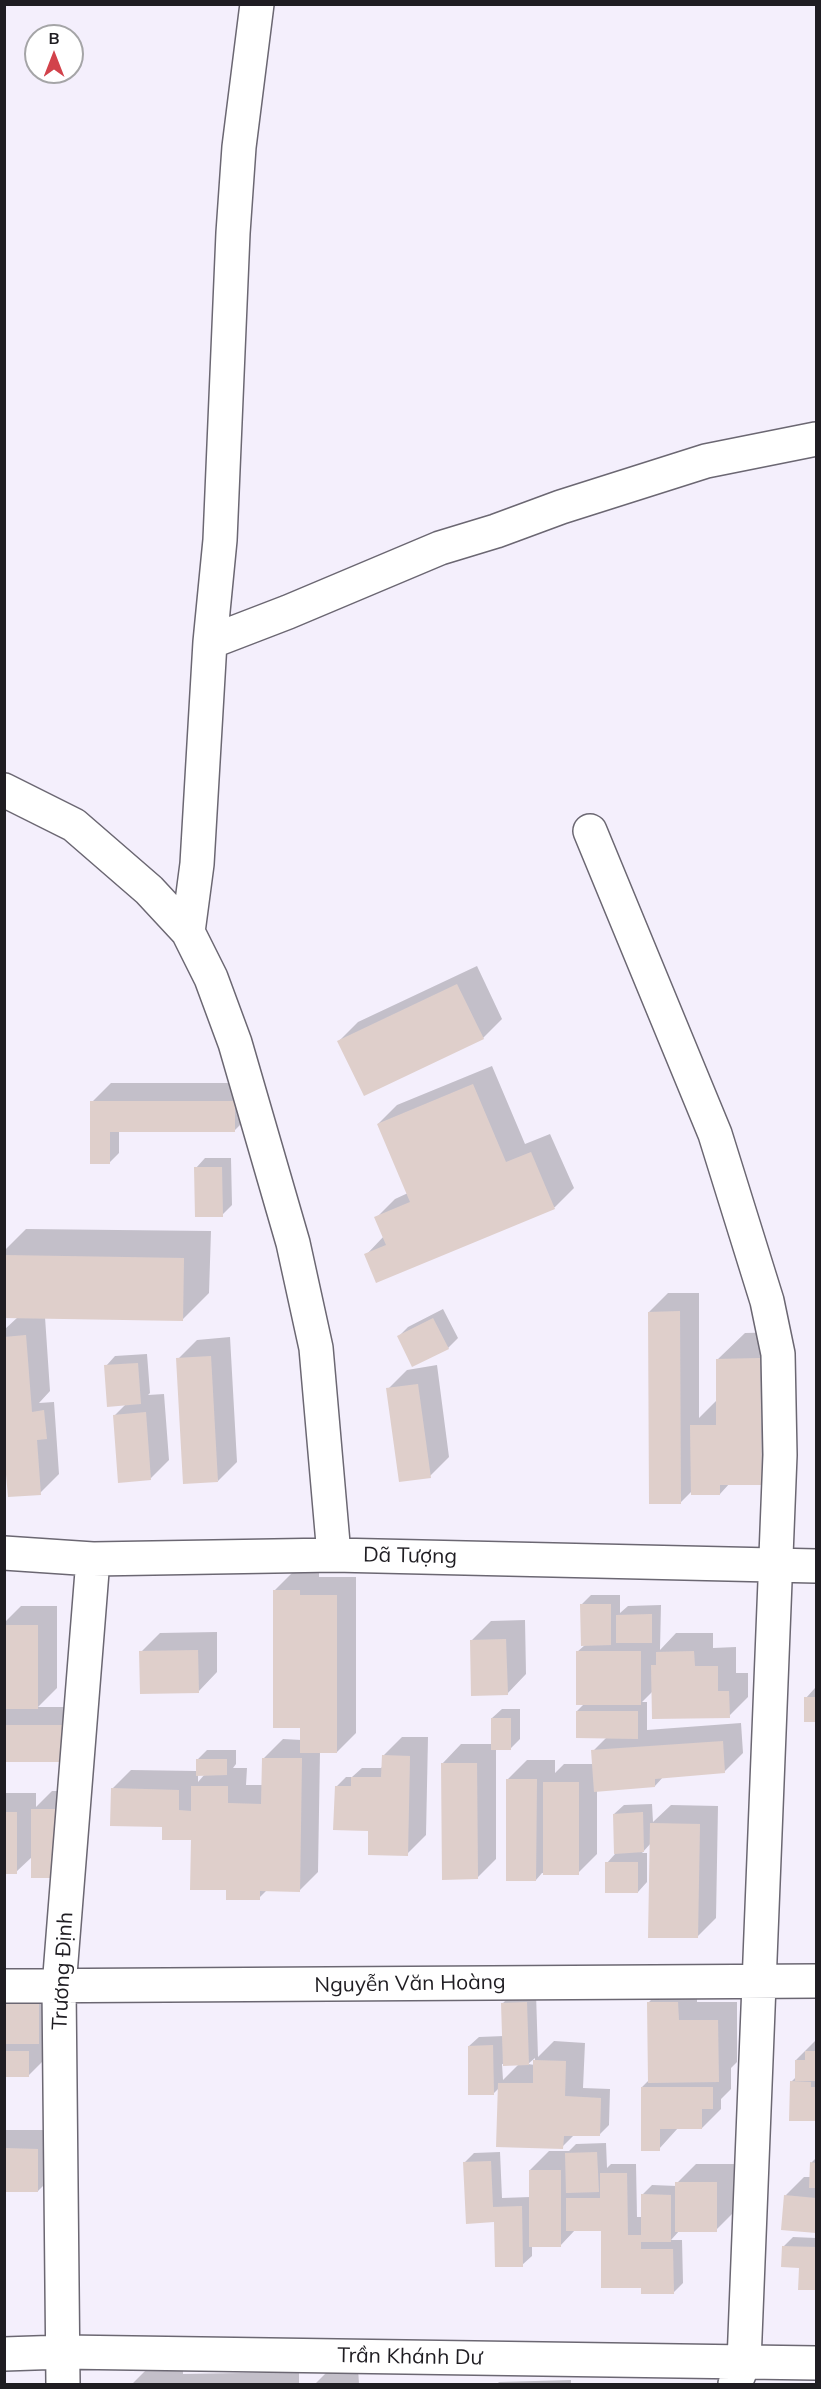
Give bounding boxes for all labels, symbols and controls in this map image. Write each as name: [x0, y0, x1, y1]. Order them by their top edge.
north arrow: [24, 24, 84, 84]
text: B: [48, 28, 60, 48]
street label: Dã Tượng: [363, 1543, 457, 1569]
street label: Trương Định: [47, 1911, 79, 2031]
street label: Nguyễn Văn Hoàng: [314, 1970, 506, 1998]
street label: Trần Khánh Dư: [337, 2343, 483, 2371]

